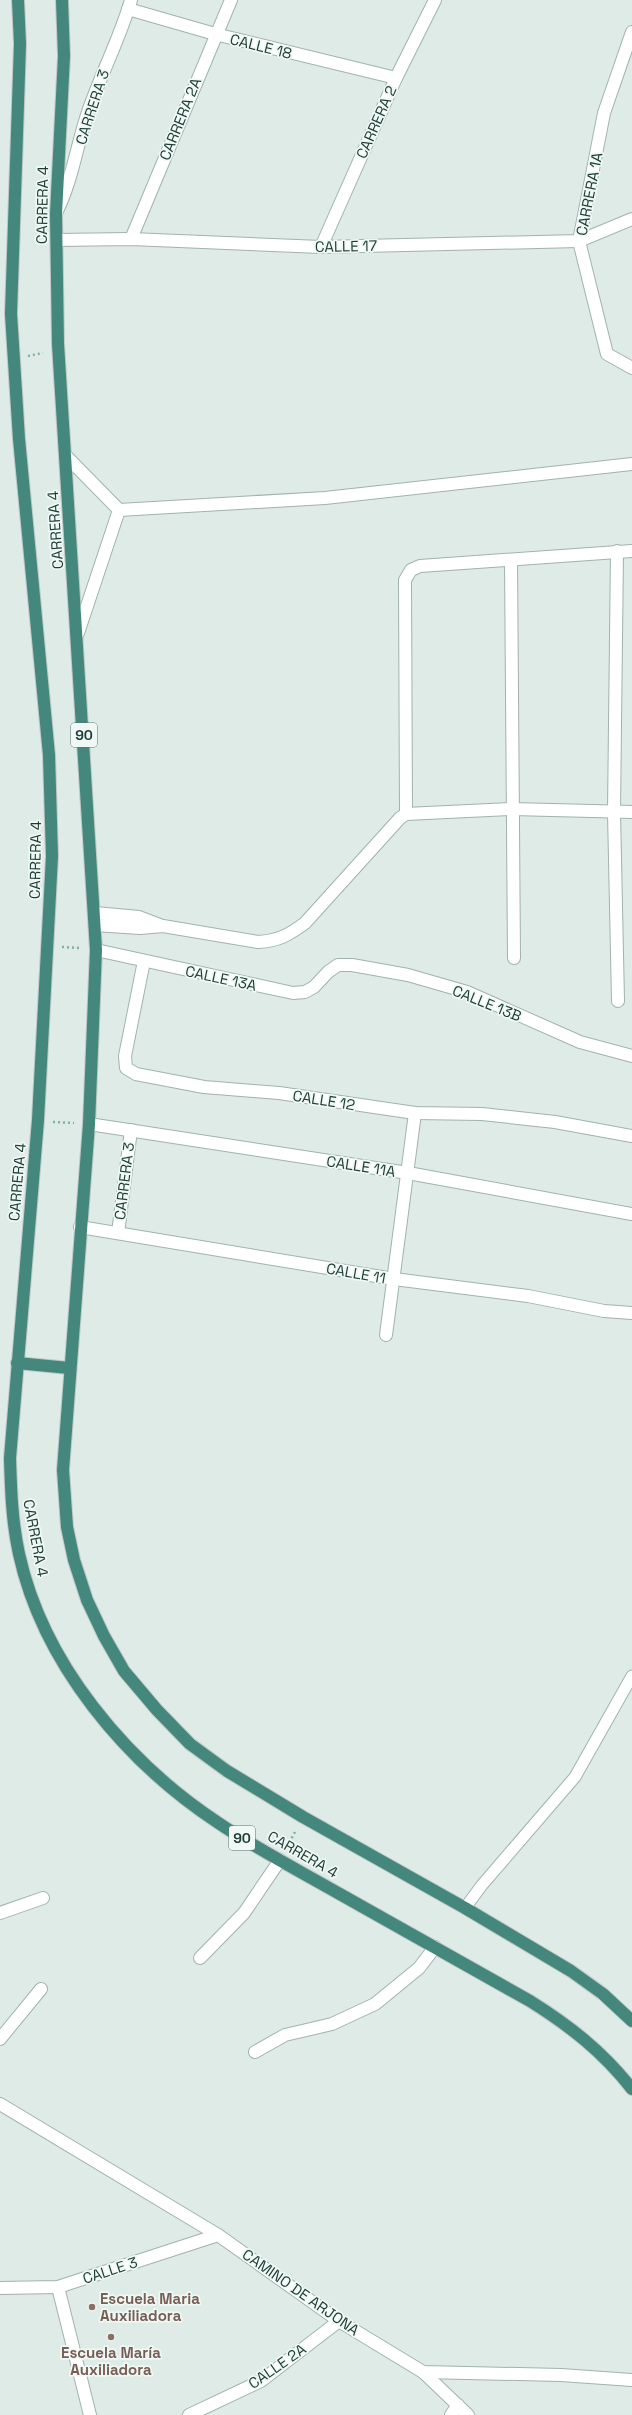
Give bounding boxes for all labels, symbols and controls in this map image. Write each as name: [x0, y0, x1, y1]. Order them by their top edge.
street label: CALLE 18: [228, 29, 294, 63]
street label: CARRERA 3: [71, 67, 113, 147]
street label: CARRERA 2A: [155, 74, 205, 163]
street label: CARRERA 2: [351, 83, 401, 161]
street label: CARRERA 1A: [572, 150, 607, 237]
street label: CARRERA 4: [32, 166, 52, 244]
street label: CALLE 17: [315, 236, 377, 256]
street label: CARRERA 4: [43, 490, 67, 570]
road number: 90: [71, 723, 97, 747]
street label: CARRERA 4: [25, 821, 45, 899]
street label: CALLE 13A: [184, 961, 259, 995]
street label: CALLE 13B: [450, 981, 524, 1025]
street label: CALLE 12: [291, 1086, 357, 1114]
street label: CARRERA 3: [110, 1141, 138, 1221]
street label: CARRERA 4: [4, 1142, 30, 1222]
street label: CALLE 11A: [325, 1151, 397, 1181]
street label: CALLE 11: [325, 1258, 387, 1288]
street label: CARRERA 4: [19, 1498, 53, 1578]
road number: 90: [229, 1826, 255, 1850]
street label: CARRERA 4: [264, 1826, 342, 1882]
street label: CAMINO DE ARJONA: [239, 2244, 364, 2340]
street label: CALLE 3: [80, 2252, 140, 2288]
place label: Escuela Maria Auxiliadora: [100, 2289, 200, 2325]
marker: Escuela Maria Auxiliadora: [87, 2302, 97, 2312]
marker: Escuela María Auxiliadora: [106, 2332, 116, 2342]
street label: CALLE 2A: [244, 2339, 310, 2393]
place label: Escuela María Auxiliadora: [61, 2343, 161, 2379]

